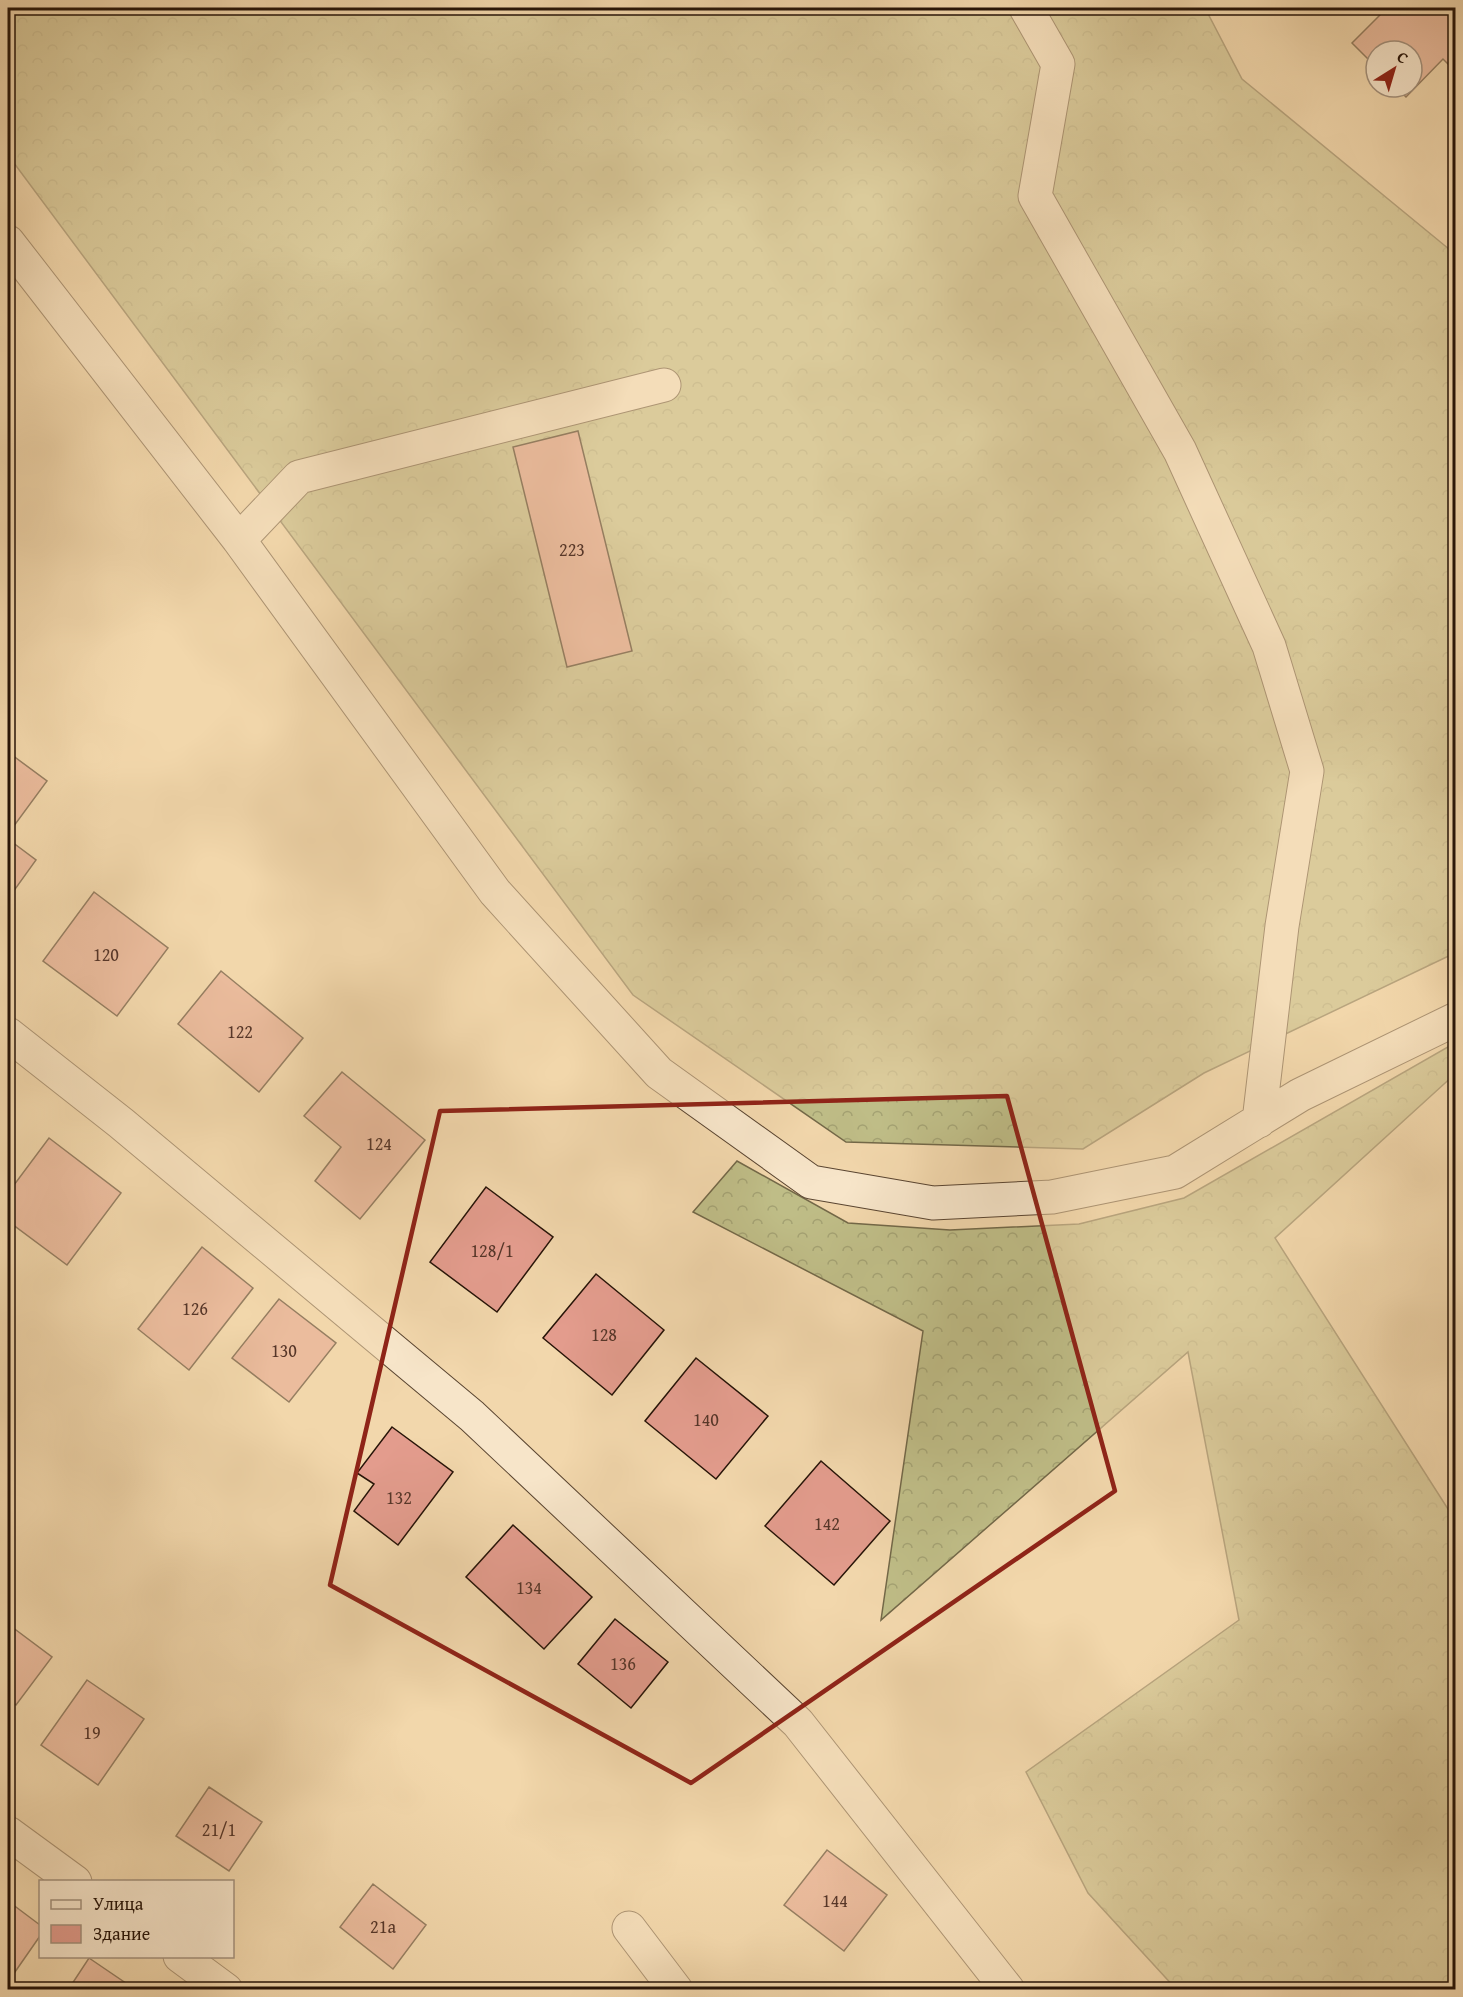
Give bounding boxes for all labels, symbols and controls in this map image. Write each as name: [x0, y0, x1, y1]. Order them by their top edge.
north arrow: [1364, 39, 1424, 99]
text: С: [1392, 45, 1414, 69]
house number: 223: [559, 536, 585, 563]
house number: 120: [93, 941, 119, 968]
house number: 122: [227, 1018, 253, 1045]
house number: 124: [366, 1130, 392, 1157]
house number: 128/1: [470, 1237, 514, 1264]
house number: 126: [182, 1295, 208, 1322]
house number: 128: [591, 1321, 617, 1348]
house number: 130: [271, 1337, 297, 1364]
house number: 140: [693, 1406, 719, 1433]
house number: 132: [386, 1484, 412, 1511]
house number: 142: [814, 1510, 840, 1537]
house number: 134: [516, 1574, 542, 1601]
house number: 136: [610, 1650, 636, 1677]
house number: 19: [83, 1719, 101, 1746]
house number: 21/1: [202, 1816, 236, 1843]
legend: [39, 1880, 234, 1958]
house number: 144: [822, 1887, 848, 1914]
text: Улица: [93, 1890, 144, 1917]
house number: 21а: [370, 1913, 396, 1940]
text: Здание: [93, 1920, 150, 1947]

